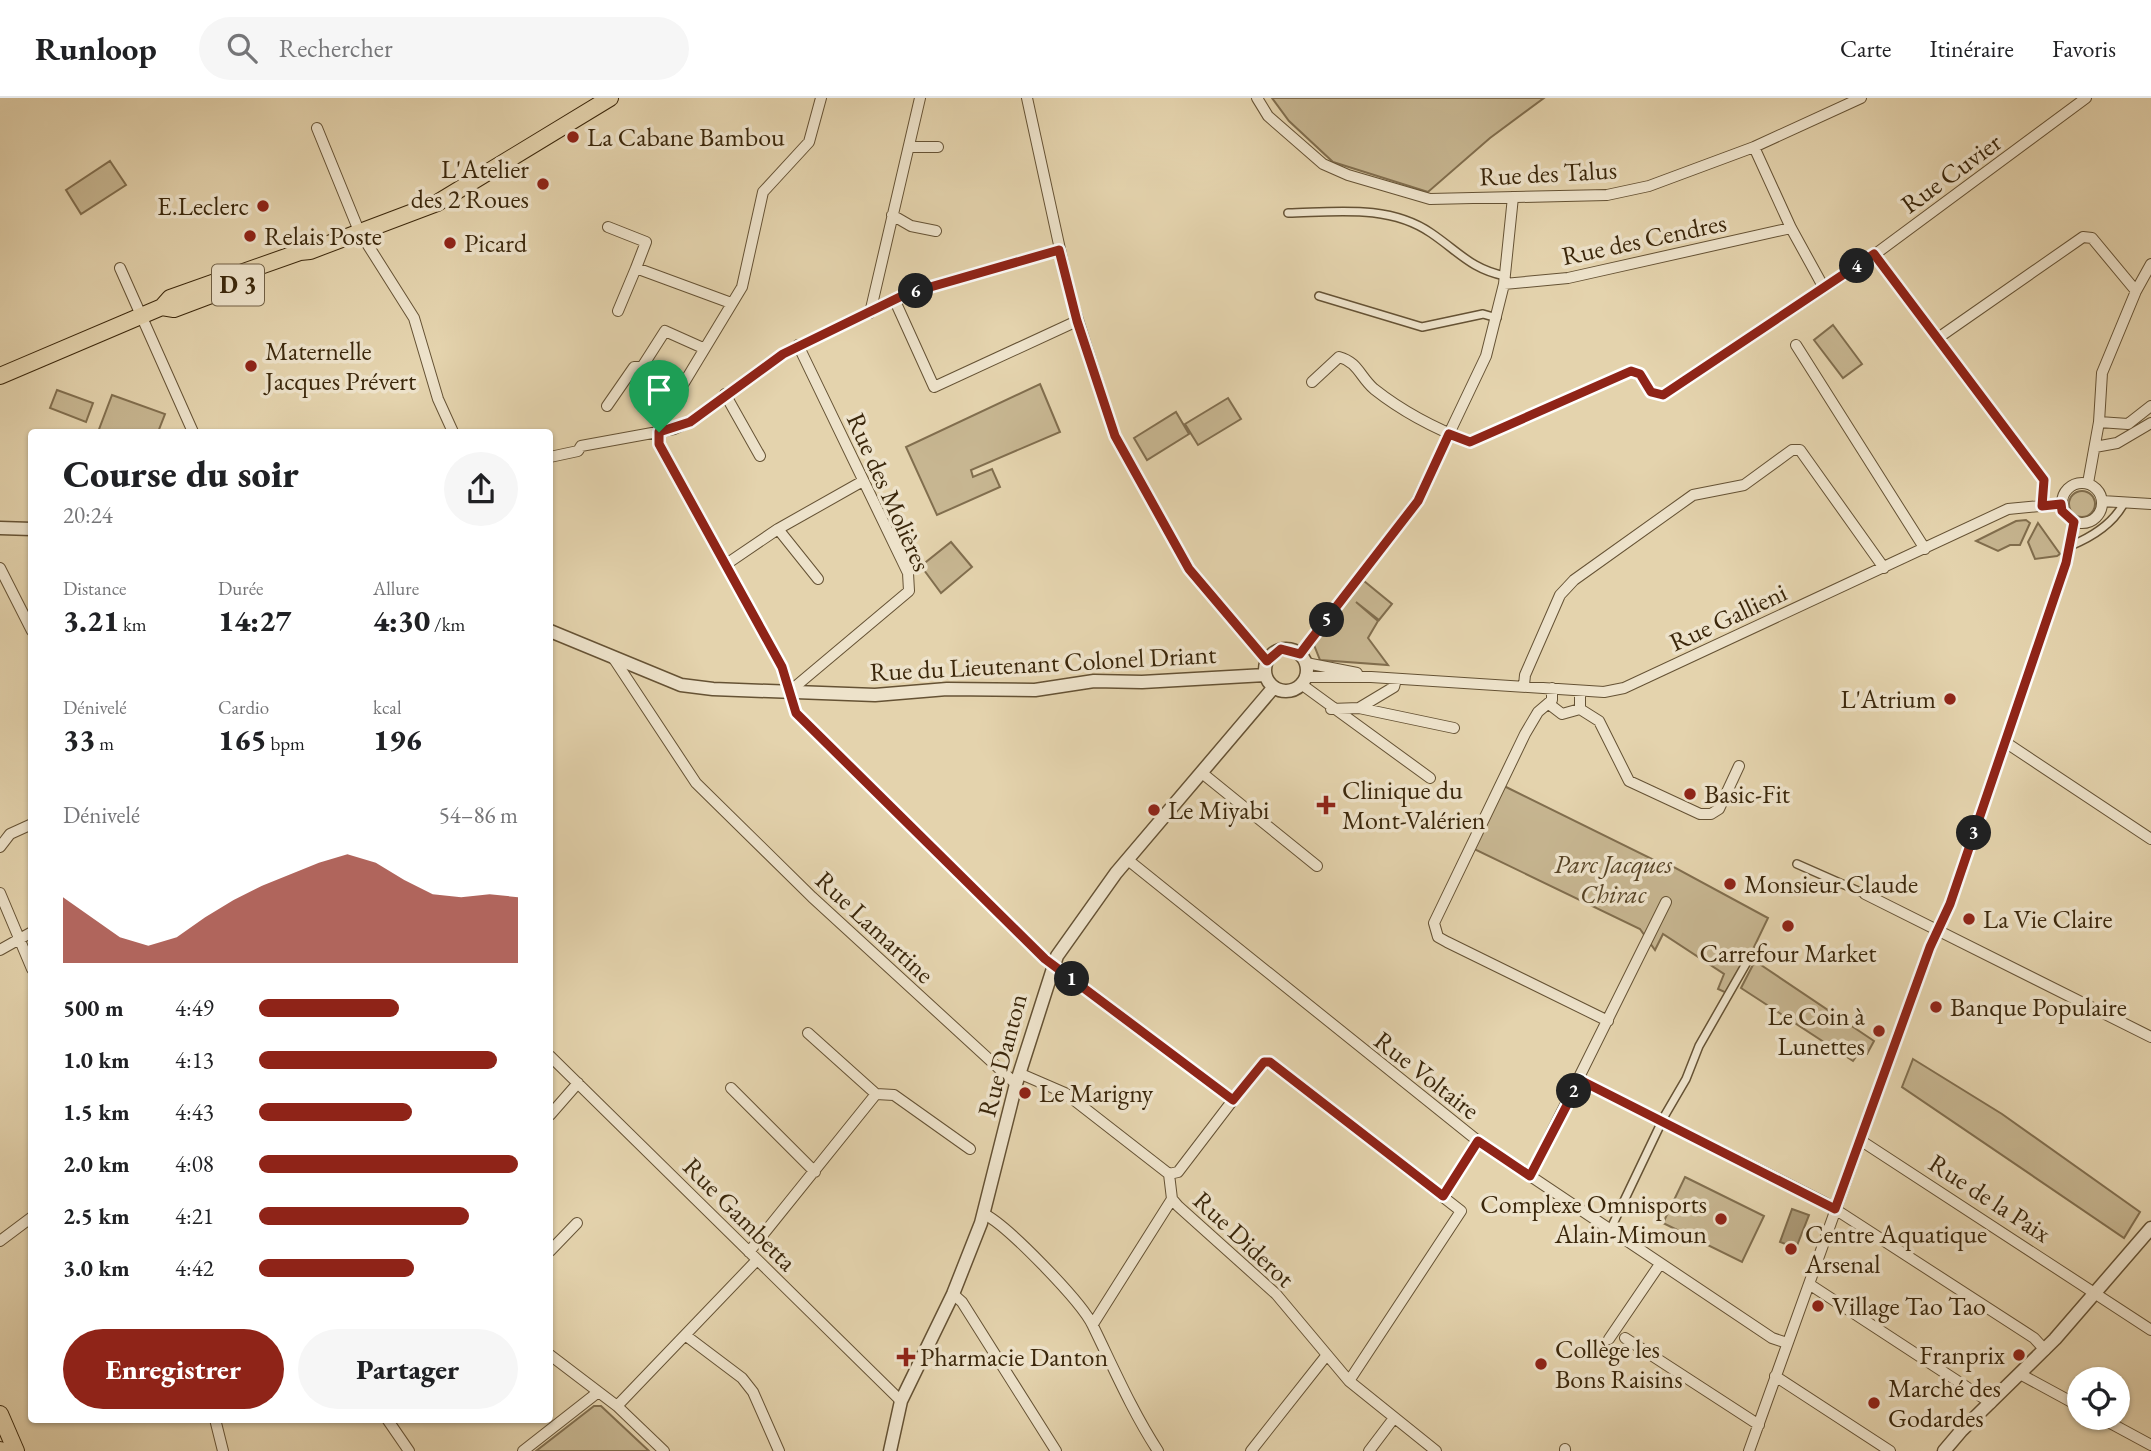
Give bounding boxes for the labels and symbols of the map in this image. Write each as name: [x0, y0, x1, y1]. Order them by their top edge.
place label: La Cabane Bambou: [587, 120, 785, 154]
street label: Rue Cuvier: [1894, 125, 2008, 221]
marker: La Cabane Bambou: [565, 129, 581, 145]
place label: L'Atelier des 2 Roues: [411, 152, 529, 216]
street label: Rue des Talus: [1478, 152, 1618, 194]
marker: L'Atelier des 2 Roues: [535, 176, 551, 192]
place label: E.Leclerc: [157, 189, 249, 223]
marker: E.Leclerc: [255, 198, 271, 214]
street label: Rue des Cendres: [1559, 205, 1729, 273]
place label: Relais Poste: [264, 219, 382, 253]
place label: Picard: [464, 226, 528, 260]
marker: Relais Poste: [242, 228, 258, 244]
marker: Picard: [442, 235, 458, 251]
pin: 4: [1840, 248, 1874, 284]
road number: D 3: [212, 265, 264, 306]
pin: 6: [898, 274, 934, 308]
place label: Maternelle Jacques Prévert: [263, 334, 416, 398]
marker: Maternelle Jacques Prévert: [243, 358, 259, 374]
pin: [629, 360, 689, 432]
street label: Rue des Molières: [839, 408, 939, 576]
street label: Rue Gallieni: [1664, 575, 1792, 659]
pin: 5: [1310, 602, 1344, 638]
street label: Rue du Lieutenant Colonel Driant: [869, 637, 1217, 689]
place label: L'Atrium: [1840, 682, 1936, 716]
marker: L'Atrium: [1942, 691, 1958, 707]
place label: Clinique du Mont-Valérien: [1342, 773, 1486, 837]
place label: Basic-Fit: [1704, 777, 1790, 811]
marker: Basic-Fit: [1682, 786, 1698, 802]
place label: Le Miyabi: [1168, 793, 1269, 827]
marker: Clinique du Mont-Valérien: [1316, 795, 1336, 815]
marker: Le Miyabi: [1146, 802, 1162, 818]
pin: 3: [1956, 816, 1992, 850]
park label: Parc Jacques Chirac: [1554, 847, 1673, 911]
street label: Rue Lamartine: [808, 863, 942, 991]
place label: Monsieur Claude: [1744, 867, 1918, 901]
marker: Monsieur Claude: [1722, 876, 1738, 892]
place label: La Vie Claire: [1983, 902, 2113, 936]
marker: La Vie Claire: [1961, 911, 1977, 927]
marker: Carrefour Market: [1780, 918, 1796, 934]
place label: Carrefour Market: [1700, 936, 1876, 970]
pin: 1: [1054, 962, 1090, 996]
street label: Rue Danton: [969, 989, 1035, 1120]
place label: Banque Populaire: [1950, 990, 2127, 1024]
place label: Le Coin à Lunettes: [1767, 999, 1866, 1063]
marker: Banque Populaire: [1928, 999, 1944, 1015]
street label: Rue Voltaire: [1367, 1023, 1487, 1127]
marker: Le Coin à Lunettes: [1871, 1023, 1887, 1039]
pin: 2: [1556, 1074, 1592, 1108]
place label: Le Marigny: [1039, 1076, 1154, 1110]
marker: Le Marigny: [1017, 1085, 1033, 1101]
street label: Rue de la Paix: [1923, 1146, 2058, 1251]
street label: Rue Gambetta: [676, 1150, 805, 1279]
street label: Rue Diderot: [1186, 1183, 1302, 1295]
place label: Complexe Omnisports Alain-Mimoun: [1480, 1187, 1707, 1251]
marker: Complexe Omnisports Alain-Mimoun: [1713, 1211, 1729, 1227]
place label: Centre Aquatique Arsenal: [1804, 1217, 1987, 1281]
marker: Centre Aquatique Arsenal: [1783, 1241, 1799, 1257]
place label: Village Tao Tao: [1832, 1289, 1986, 1323]
marker: Village Tao Tao: [1810, 1298, 1826, 1314]
place label: Collège les Bons Raisins: [1555, 1332, 1683, 1396]
place label: Franprix: [1919, 1338, 2006, 1372]
place label: Pharmacie Danton: [920, 1340, 1108, 1374]
marker: Franprix: [2011, 1347, 2027, 1363]
marker: Pharmacie Danton: [898, 1349, 914, 1365]
marker: Collège les Bons Raisins: [1533, 1356, 1549, 1372]
place label: Marché des Godardes: [1888, 1371, 2001, 1435]
marker: Marché des Godardes: [1866, 1395, 1882, 1411]

